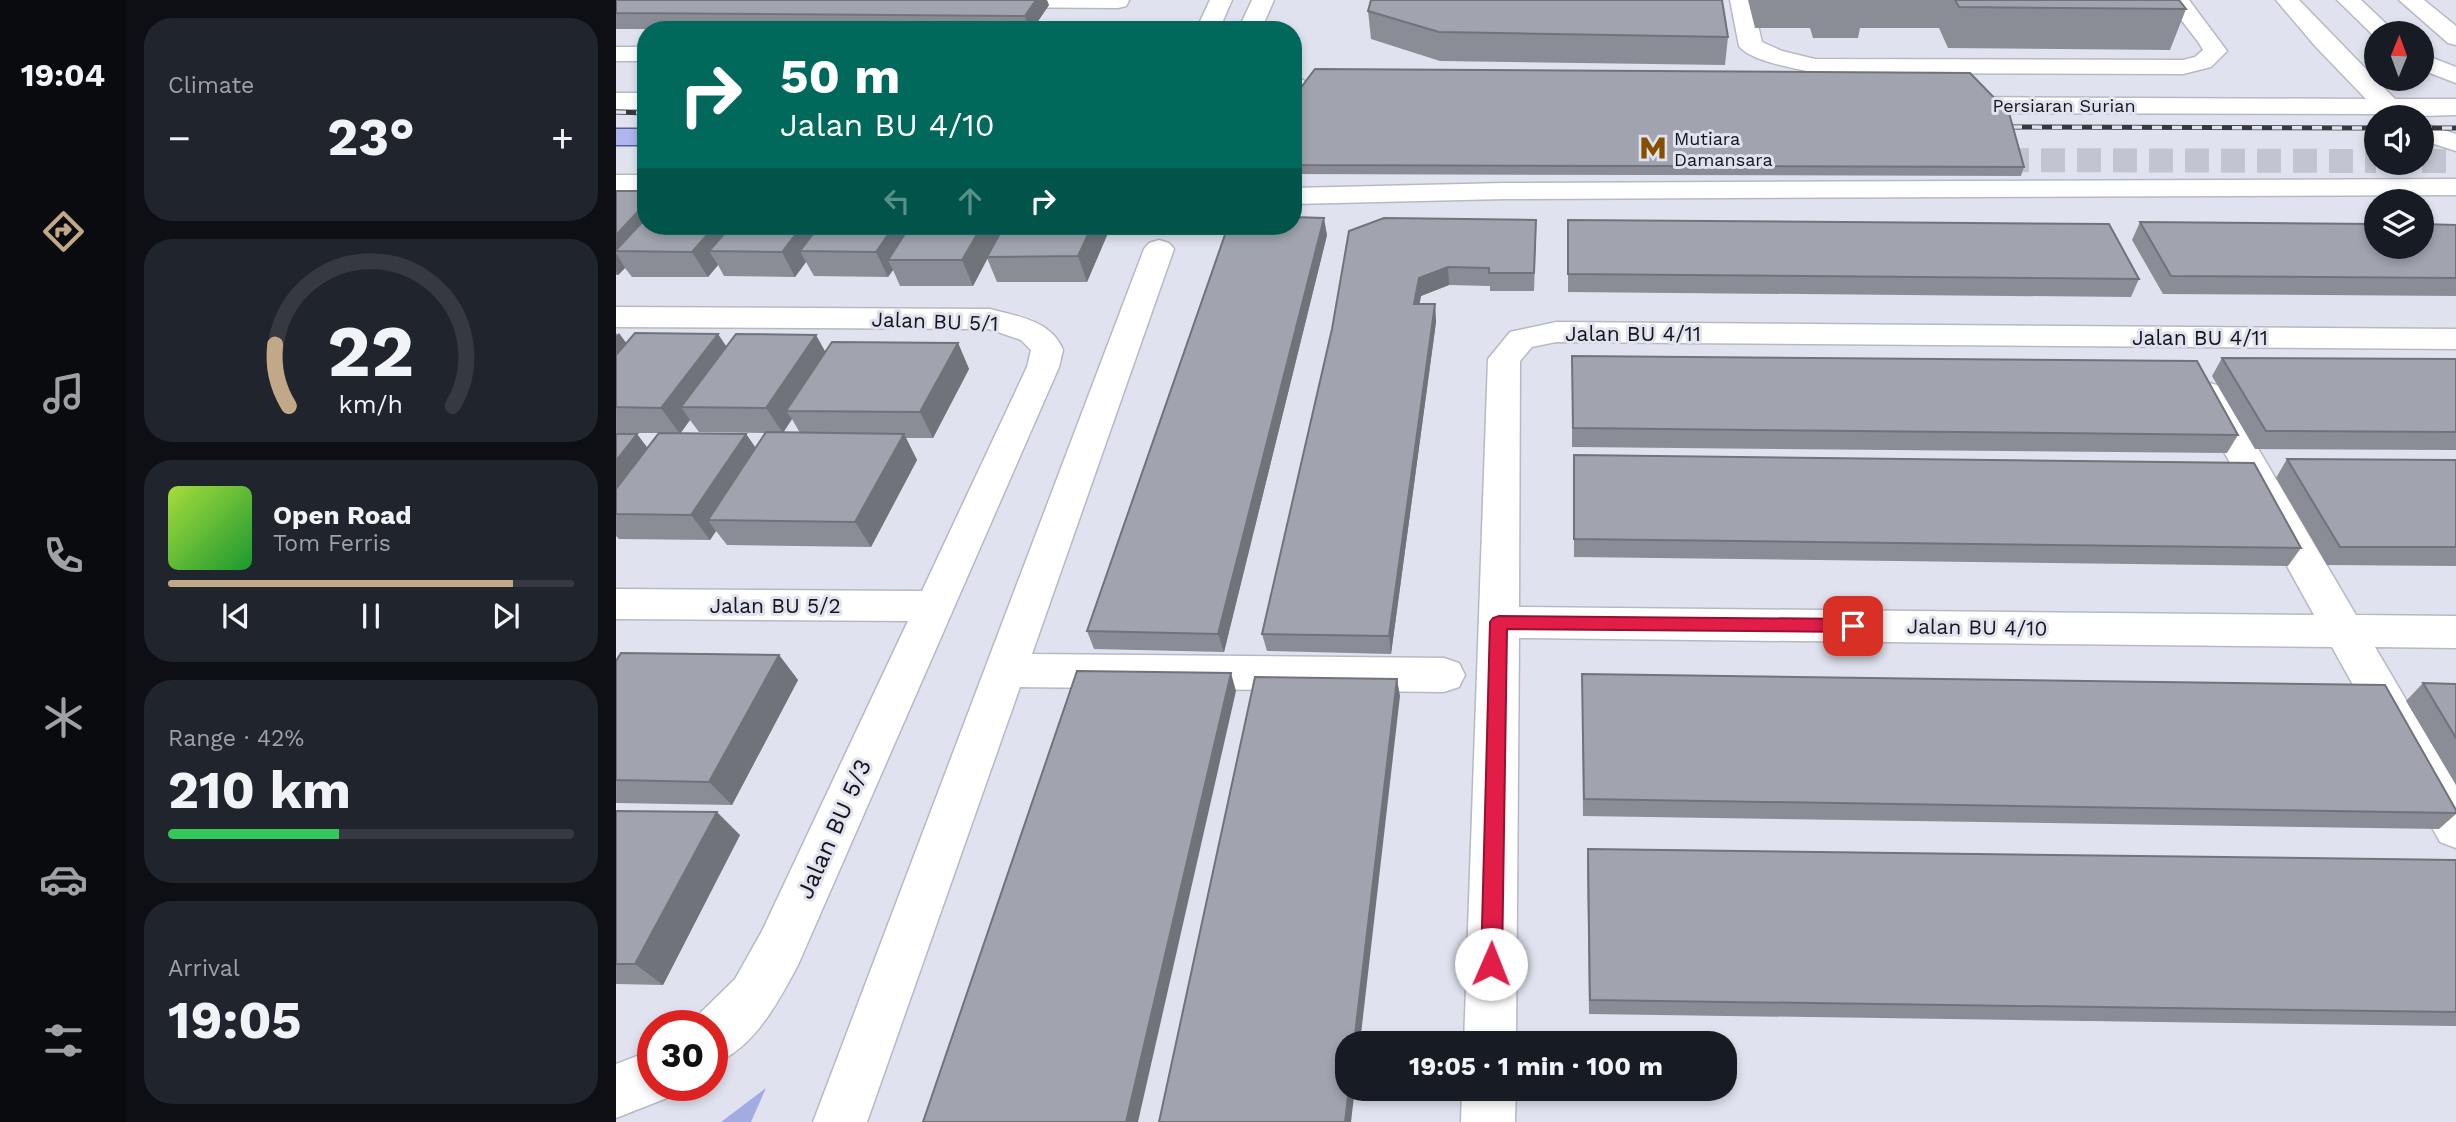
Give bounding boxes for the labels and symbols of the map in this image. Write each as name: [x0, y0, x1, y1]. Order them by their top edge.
north arrow: [2364, 21, 2434, 91]
street label: Persiaran Surian: [1992, 95, 2136, 116]
place label: Mutiara Damansara: [1674, 128, 1773, 170]
metro station icon: Mutiara Damansara: [1638, 133, 1668, 163]
street label: Jalan BU 5/1: [871, 306, 999, 336]
street label: Jalan BU 4/11: [1565, 321, 1701, 346]
street label: Jalan BU 4/11: [2132, 325, 2268, 350]
street label: Jalan BU 5/2: [709, 593, 841, 618]
pin: [1823, 596, 1883, 656]
street label: Jalan BU 4/10: [1906, 613, 2048, 641]
street label: Jalan BU 5/3: [791, 755, 877, 903]
position arrow: [1454, 927, 1528, 1001]
speed limit sign: 30: [637, 1010, 728, 1101]

